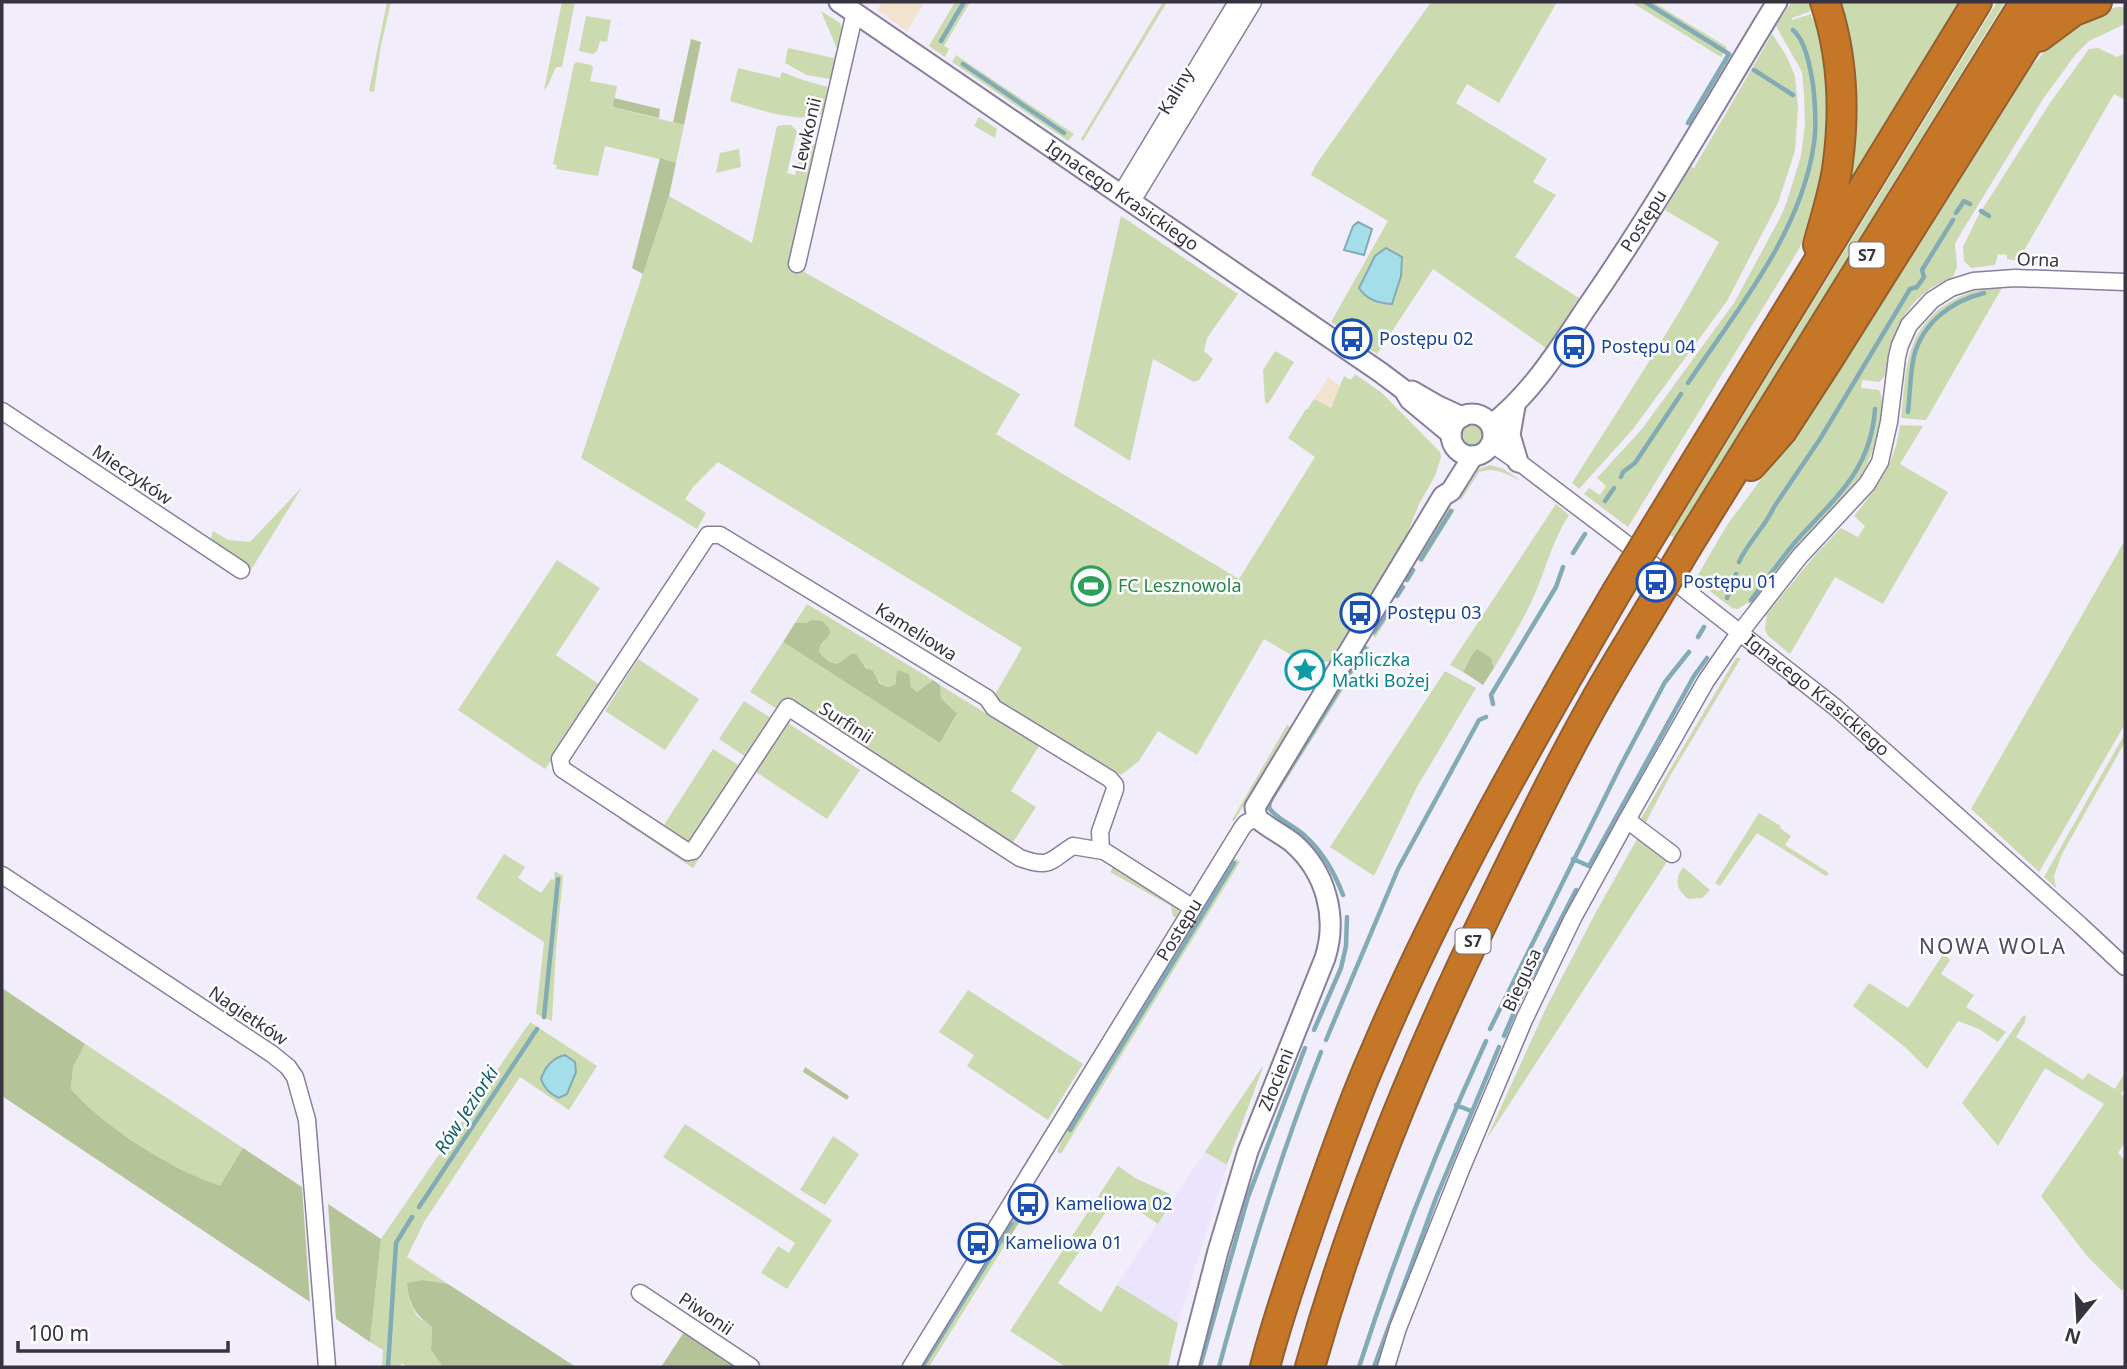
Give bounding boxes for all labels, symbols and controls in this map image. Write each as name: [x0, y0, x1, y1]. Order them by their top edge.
street label: Kaliny: [1152, 62, 1199, 118]
street label: Lewkonii: [786, 95, 826, 173]
street label: Ignacego Krasickiego: [1041, 134, 1204, 256]
street label: Postępu: [1614, 185, 1672, 256]
road number: S7: [1850, 243, 1884, 268]
street label: Orna: [2016, 246, 2060, 272]
bus stop icon: Postępu 02: [1331, 318, 1373, 360]
place label: Postępu 02: [1379, 326, 1474, 350]
bus stop icon: Postępu 04: [1553, 326, 1595, 368]
place label: Postępu 04: [1601, 334, 1696, 358]
street label: Mieczyków: [88, 439, 177, 510]
bus stop icon: Postępu 01: [1635, 561, 1677, 603]
sports icon: FC Lesznowola: [1070, 565, 1112, 607]
place label: Postępu 01: [1683, 569, 1778, 593]
place label: FC Lesznowola: [1118, 573, 1242, 597]
bus stop icon: Postępu 03: [1339, 592, 1381, 634]
street label: Kameliowa: [871, 597, 962, 666]
place label: Postępu 03: [1387, 600, 1482, 624]
street label: Ignacego Krasickiego: [1740, 628, 1895, 761]
place label: Kapliczka Matki Bożej: [1332, 647, 1430, 692]
place icon: Kapliczka Matki Bożej: [1284, 649, 1326, 691]
street label: Surfinii: [815, 696, 878, 748]
street label: Postępu: [1150, 894, 1207, 965]
road number: S7: [1456, 928, 1490, 953]
district label: NOWA WOLA: [1919, 932, 2067, 960]
street label: Biegusa: [1496, 944, 1546, 1015]
street label: Nagietków: [204, 980, 293, 1050]
street label: Złocieni: [1252, 1045, 1299, 1114]
water label: Rów Jeziorki: [428, 1060, 505, 1159]
bus stop icon: Kameliowa 02: [1007, 1183, 1049, 1225]
place label: Kameliowa 02: [1055, 1191, 1173, 1215]
bus stop icon: Kameliowa 01: [957, 1222, 999, 1264]
place label: Kameliowa 01: [1005, 1230, 1123, 1254]
north arrow: [2043, 1285, 2113, 1355]
street label: Piwonii: [675, 1286, 739, 1340]
scale bar: [18, 1310, 228, 1354]
text: 100 m: [28, 1319, 89, 1347]
text: N: [2061, 1321, 2084, 1351]

